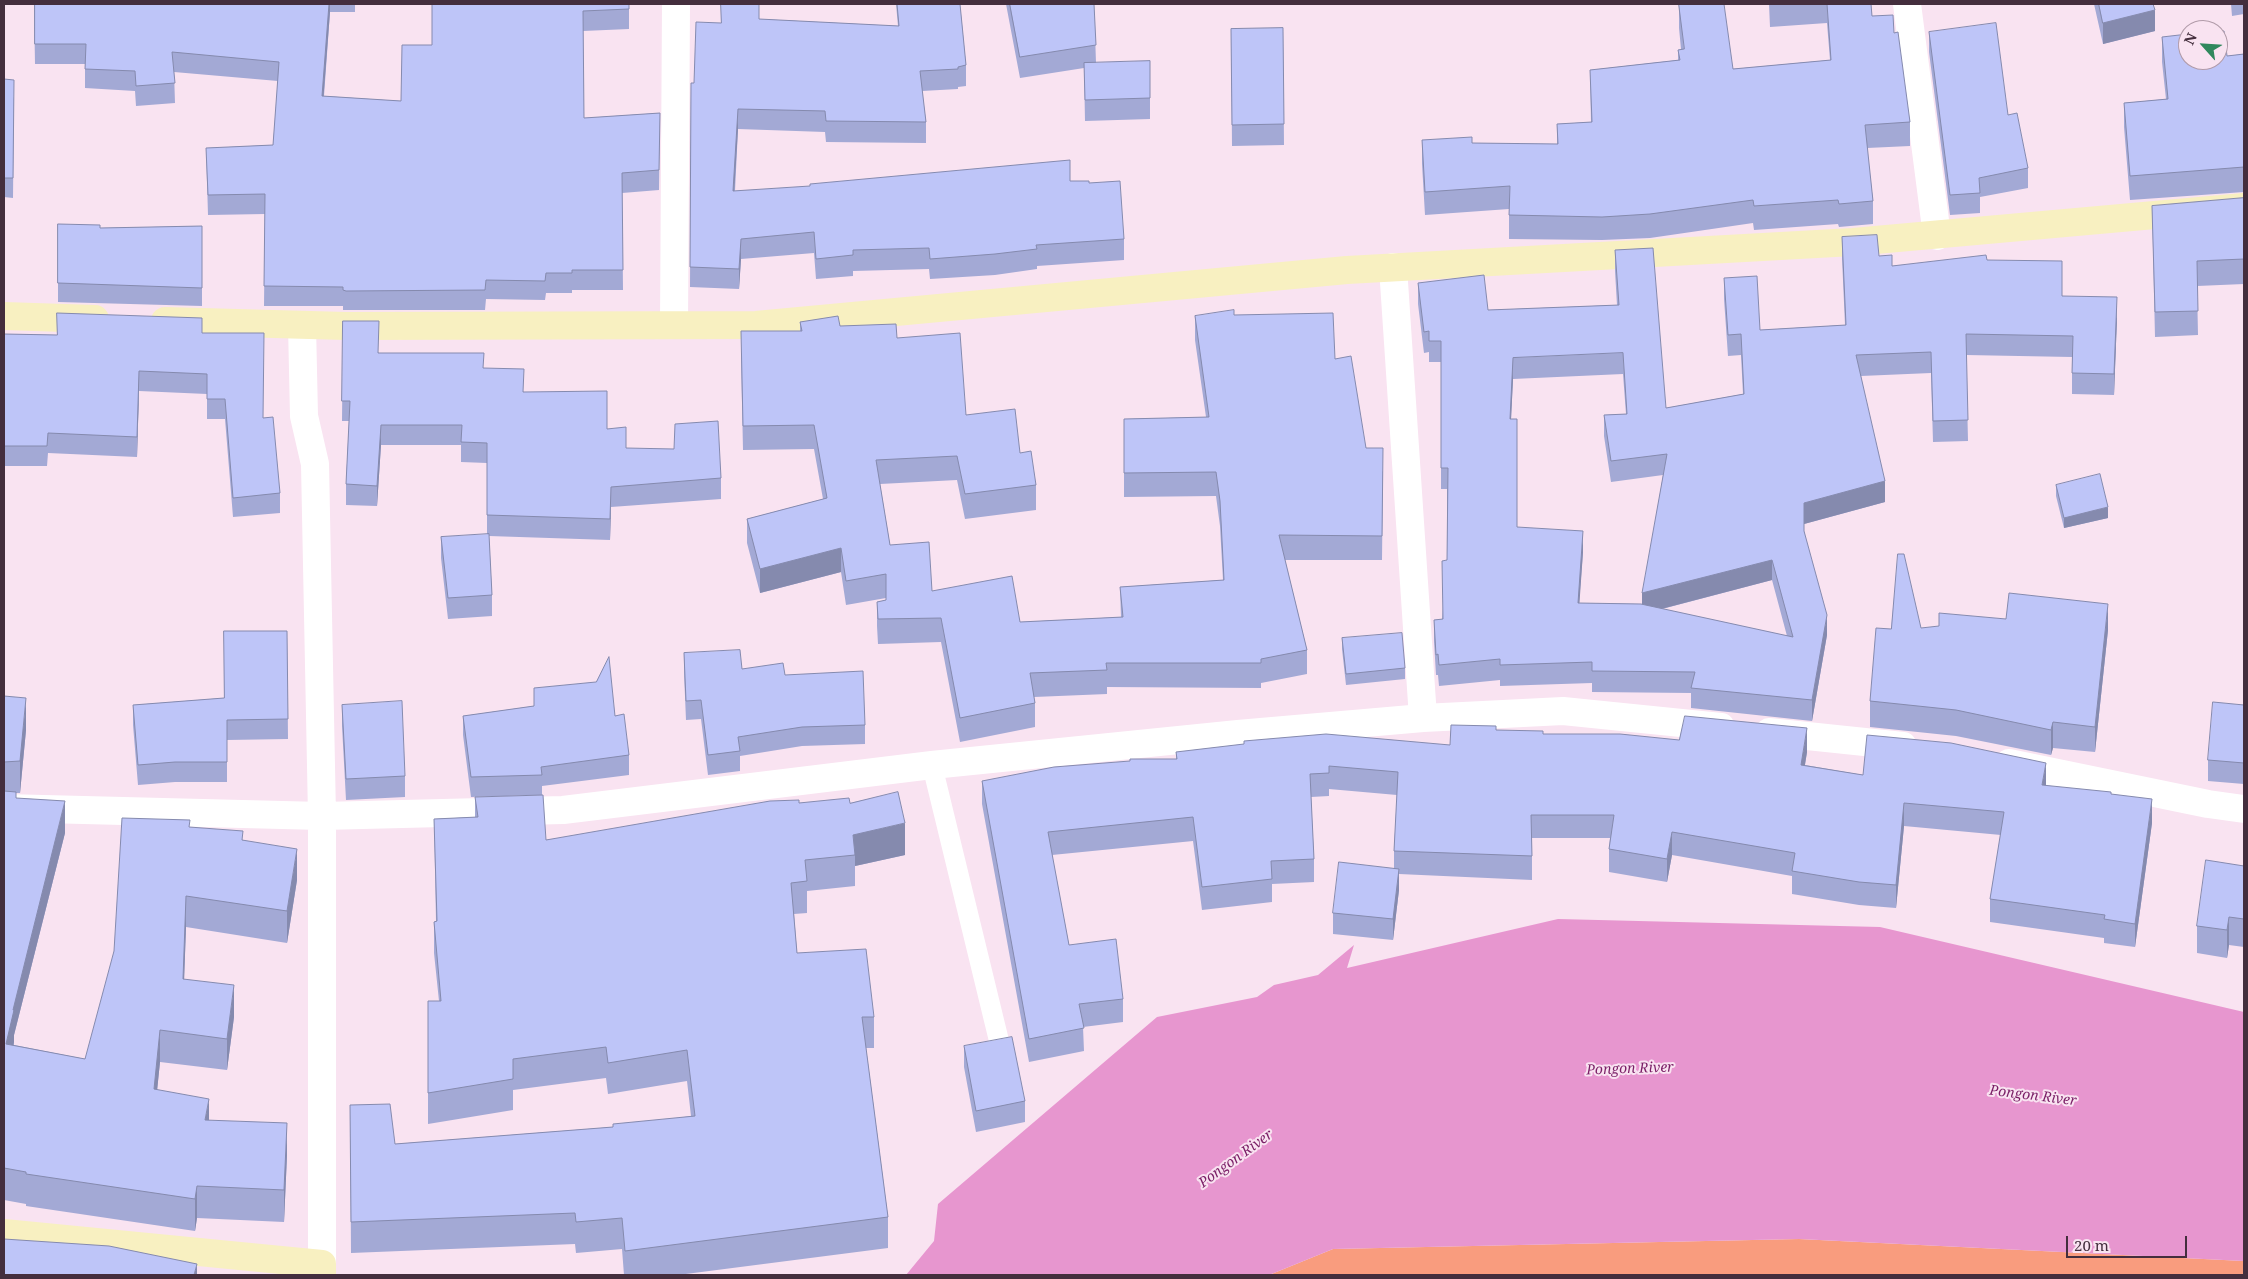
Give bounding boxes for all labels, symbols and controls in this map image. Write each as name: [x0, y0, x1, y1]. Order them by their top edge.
north arrow: [2178, 20, 2228, 70]
text: N: [2179, 30, 2201, 48]
water label: Pongon River: [1586, 1059, 1674, 1079]
water label: Pongon River: [1989, 1082, 2077, 1110]
water label: Pongon River: [1196, 1126, 1276, 1192]
scale bar: [2068, 1226, 2189, 1258]
text: 20 m: [2074, 1235, 2109, 1255]

